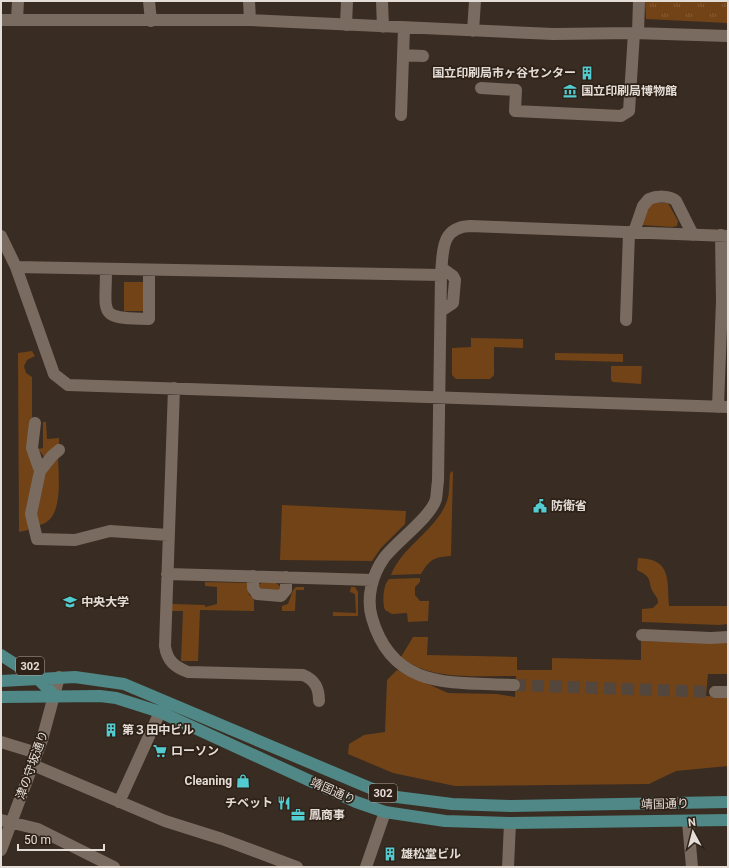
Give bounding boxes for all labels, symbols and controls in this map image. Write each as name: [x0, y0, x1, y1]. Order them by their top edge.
building icon: 国立印刷局市ヶ谷センター: [579, 65, 595, 81]
place label: 国立印刷局市ヶ谷センター: [432, 66, 576, 80]
museum icon: 国立印刷局博物館: [562, 83, 578, 99]
place label: 国立印刷局博物館: [581, 84, 677, 98]
public building icon: 防衛省: [532, 498, 548, 514]
place label: 防衛省: [551, 499, 587, 513]
school or university icon: 中央大学: [62, 594, 78, 610]
place label: 中央大学: [81, 595, 129, 609]
road number: 302: [16, 657, 44, 675]
building icon: 第３田中ビル: [103, 722, 119, 738]
place label: 第３田中ビル: [122, 723, 194, 737]
street label: 津の守坂通り: [13, 729, 51, 801]
supermarket icon: ローソン: [152, 743, 168, 759]
place label: ローソン: [171, 744, 219, 758]
shop icon: Cleaning: [235, 773, 251, 789]
place label: Cleaning: [185, 774, 232, 788]
street label: 靖国通り: [308, 775, 358, 807]
road number: 302: [369, 784, 397, 802]
restaurant icon: チベット: [276, 795, 292, 811]
place label: チベット: [225, 796, 273, 810]
street label: 靖国通り: [641, 797, 689, 811]
office icon: 鳳商事: [290, 807, 306, 823]
place label: 鳳商事: [309, 808, 345, 822]
north arrow: [673, 812, 713, 852]
text: N: [687, 816, 697, 829]
scale bar: [18, 826, 104, 852]
text: 50 m: [24, 833, 51, 847]
building icon: 雄松堂ビル: [382, 846, 398, 862]
place label: 雄松堂ビル: [401, 847, 461, 861]

